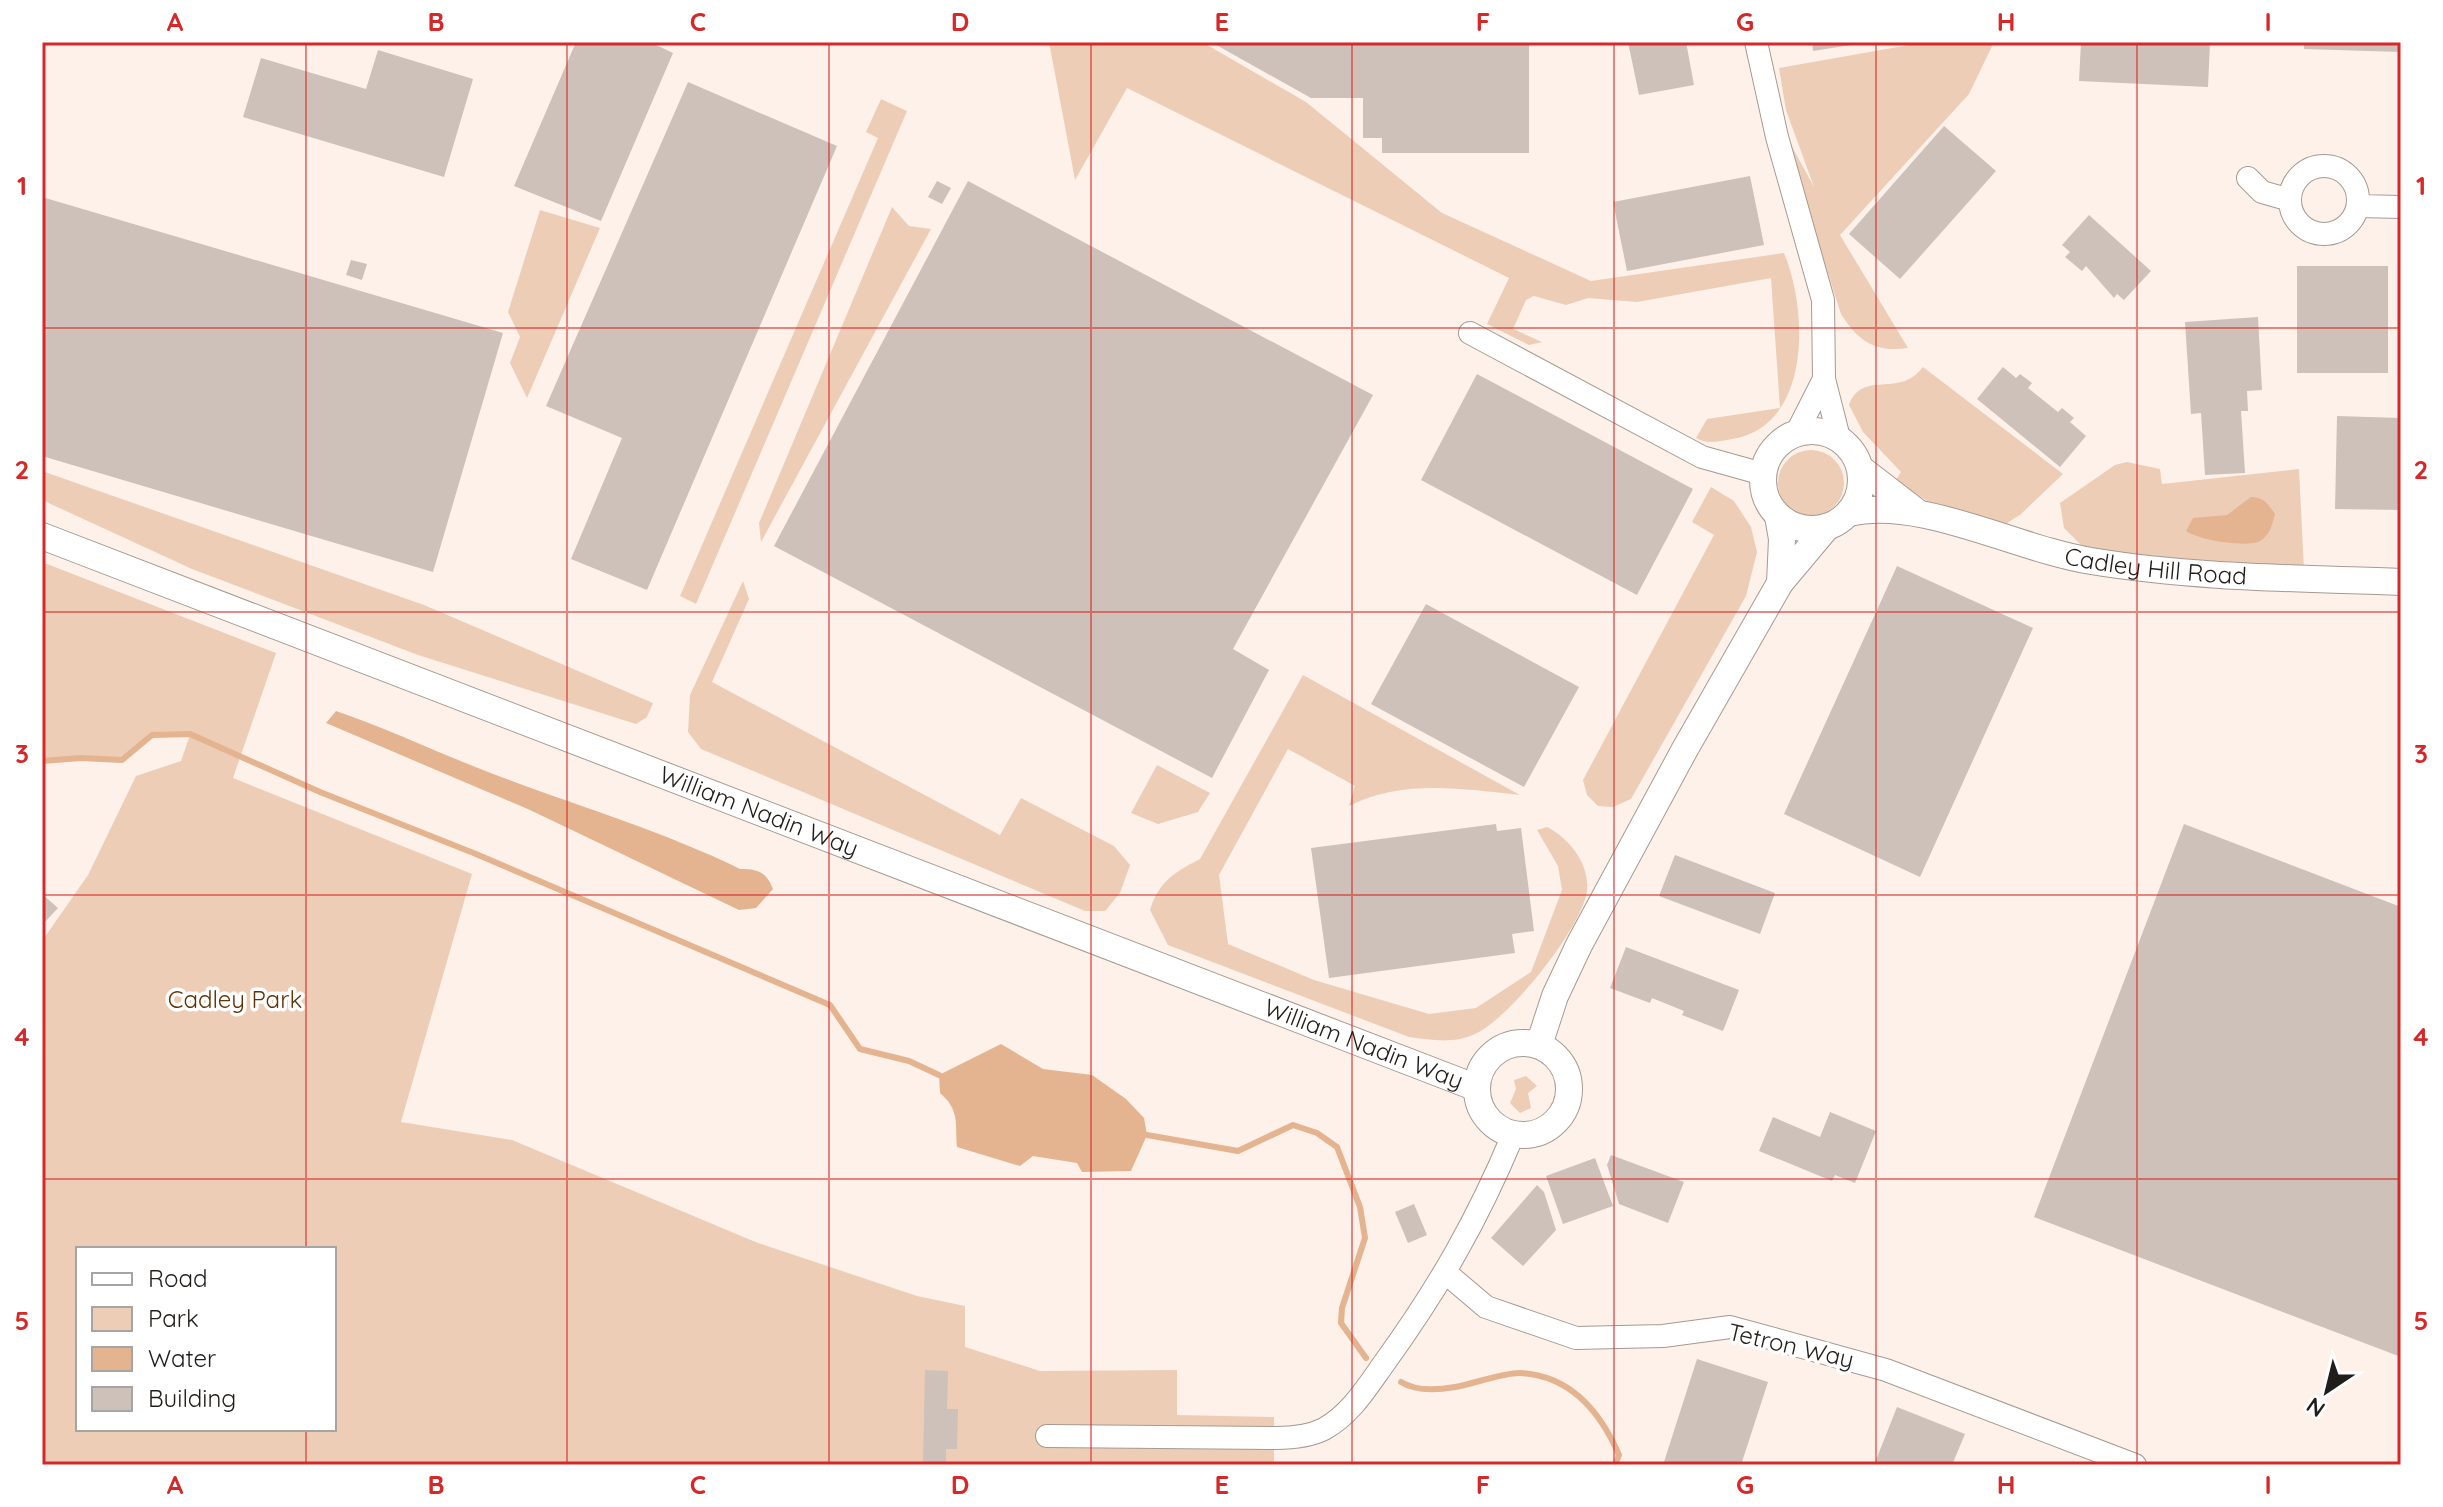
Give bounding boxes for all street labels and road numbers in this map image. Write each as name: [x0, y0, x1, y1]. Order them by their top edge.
street label: Cadley Hill Road: [2062, 540, 2248, 590]
street label: William Nadin Way: [655, 759, 863, 863]
street label: William Nadin Way: [1260, 992, 1468, 1095]
street label: Tetron Way: [1725, 1316, 1857, 1374]

